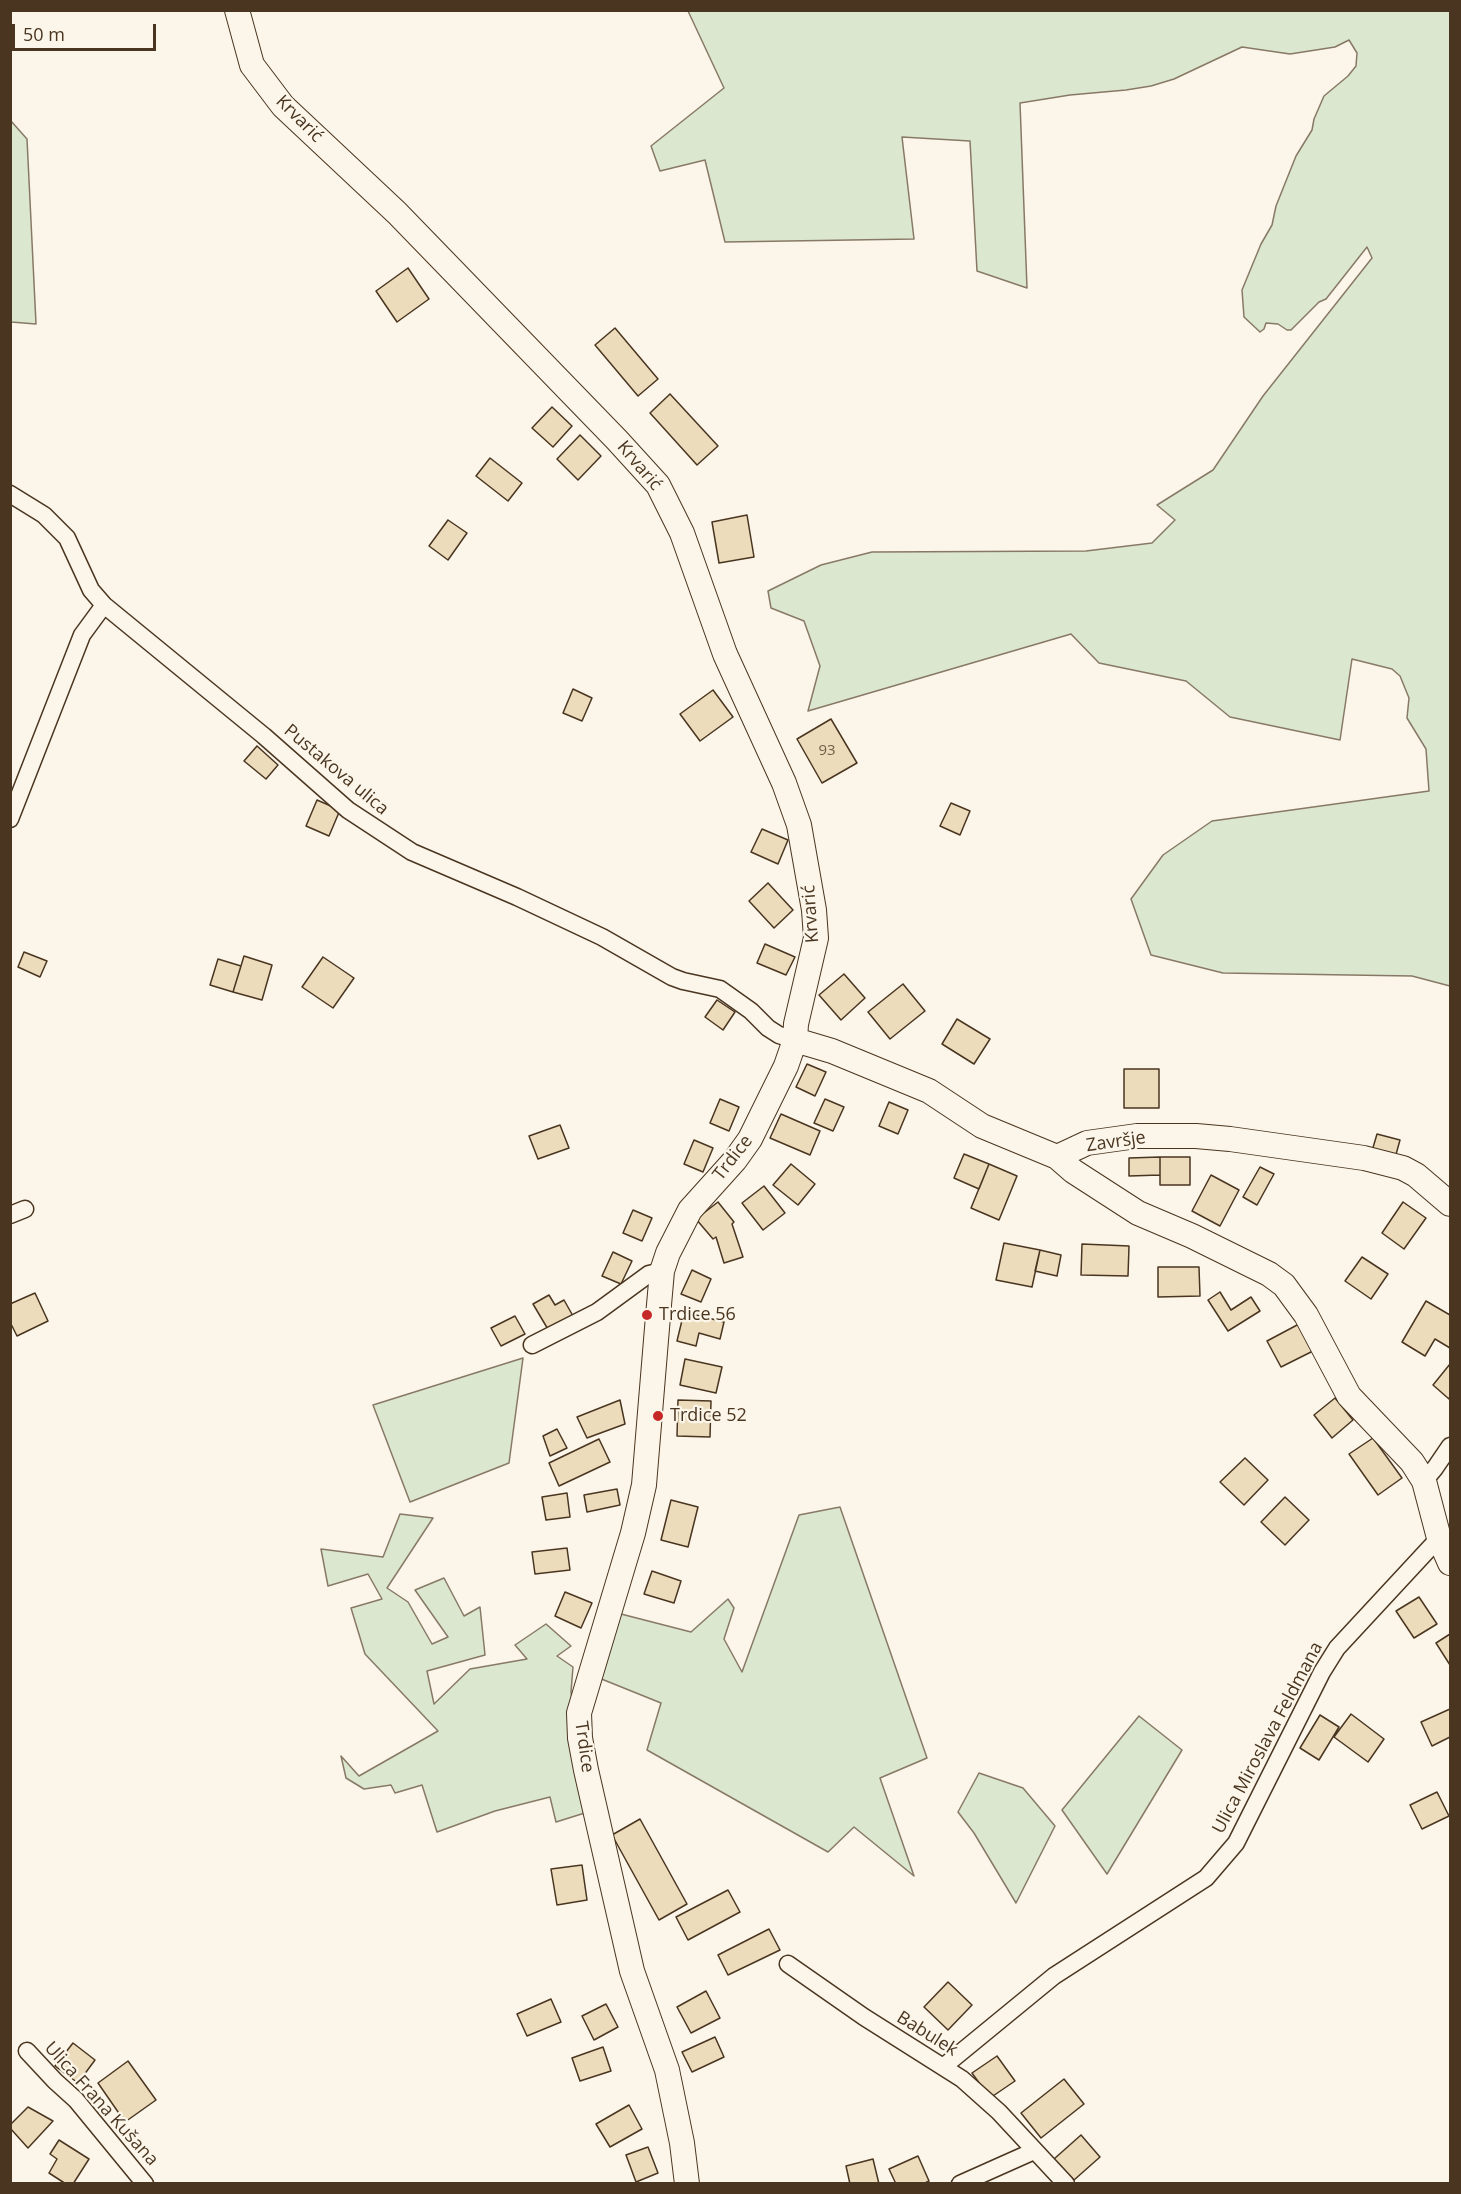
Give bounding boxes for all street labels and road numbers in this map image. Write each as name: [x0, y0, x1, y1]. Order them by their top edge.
street label: Krvarić: [271, 91, 327, 147]
street label: Krvarić: [612, 437, 666, 495]
street label: Pustakova ulica: [279, 720, 393, 820]
street label: Krvarić: [798, 884, 824, 944]
street label: Završje: [1085, 1127, 1147, 1157]
street label: Trdice: [709, 1131, 757, 1185]
street label: Ulica Miroslava Feldmana: [1208, 1639, 1328, 1837]
street label: Trdice: [570, 1720, 598, 1774]
street label: Babulek: [893, 2007, 961, 2061]
street label: Ulica Frana Kušana: [40, 2037, 162, 2171]

